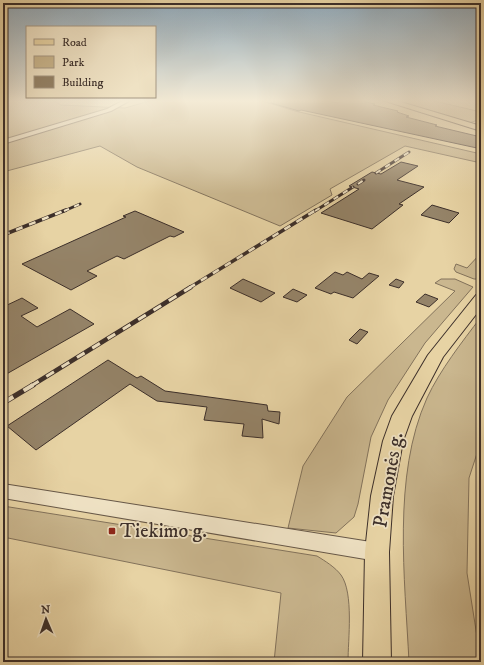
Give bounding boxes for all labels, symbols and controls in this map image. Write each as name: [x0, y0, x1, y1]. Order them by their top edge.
legend: [26, 26, 156, 98]
text: Road: [62, 35, 87, 50]
text: Park: [62, 55, 84, 70]
text: Building: [62, 75, 103, 90]
street label: Pramonės g.: [368, 430, 410, 530]
place label: Tiekimo g.: [120, 519, 207, 544]
marker: Tiekimo g.: [107, 526, 117, 536]
north arrow: [26, 599, 66, 639]
text: N: [41, 603, 50, 617]

